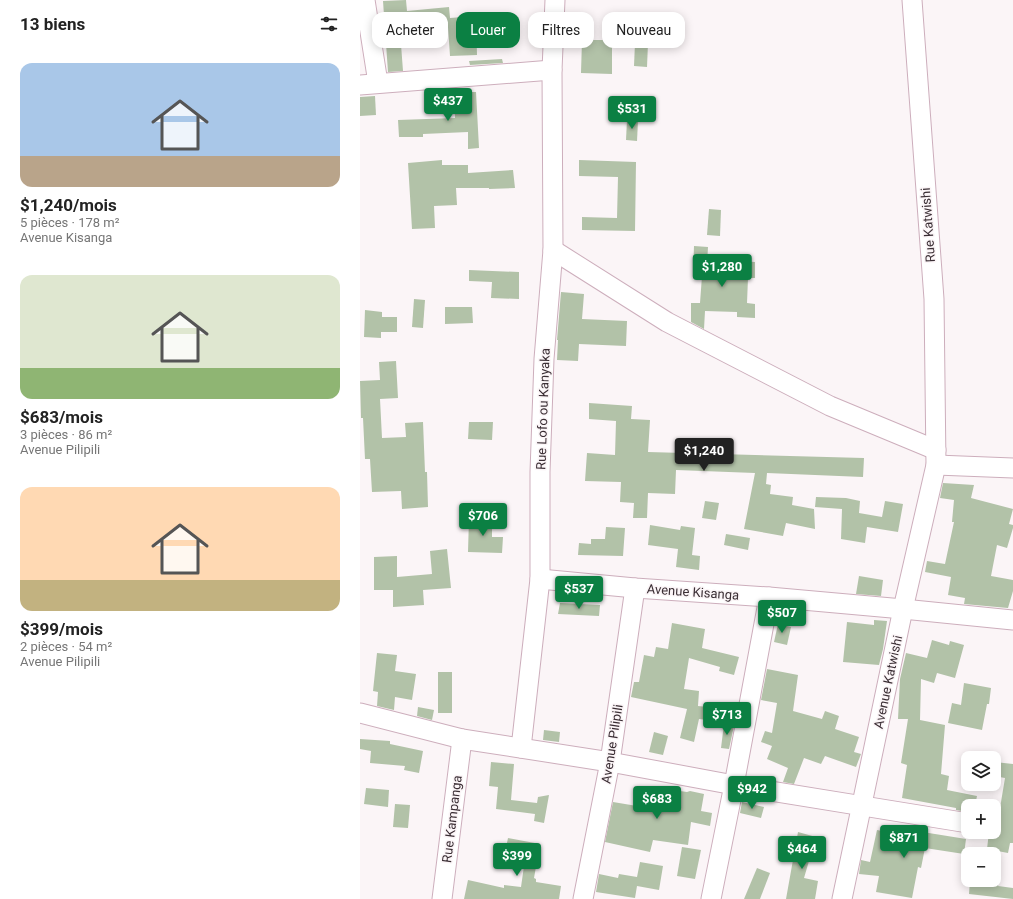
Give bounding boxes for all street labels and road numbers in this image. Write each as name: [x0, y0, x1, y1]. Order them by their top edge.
street label: Rue Katwishi: [918, 187, 938, 263]
street label: Rue Lofo ou Kanyaka: [533, 348, 553, 470]
street label: Avenue Kisanga: [646, 581, 740, 603]
street label: Avenue Katwishi: [871, 634, 905, 730]
street label: Avenue Pilipili: [598, 703, 626, 785]
street label: Rue Kampanga: [439, 774, 465, 864]

